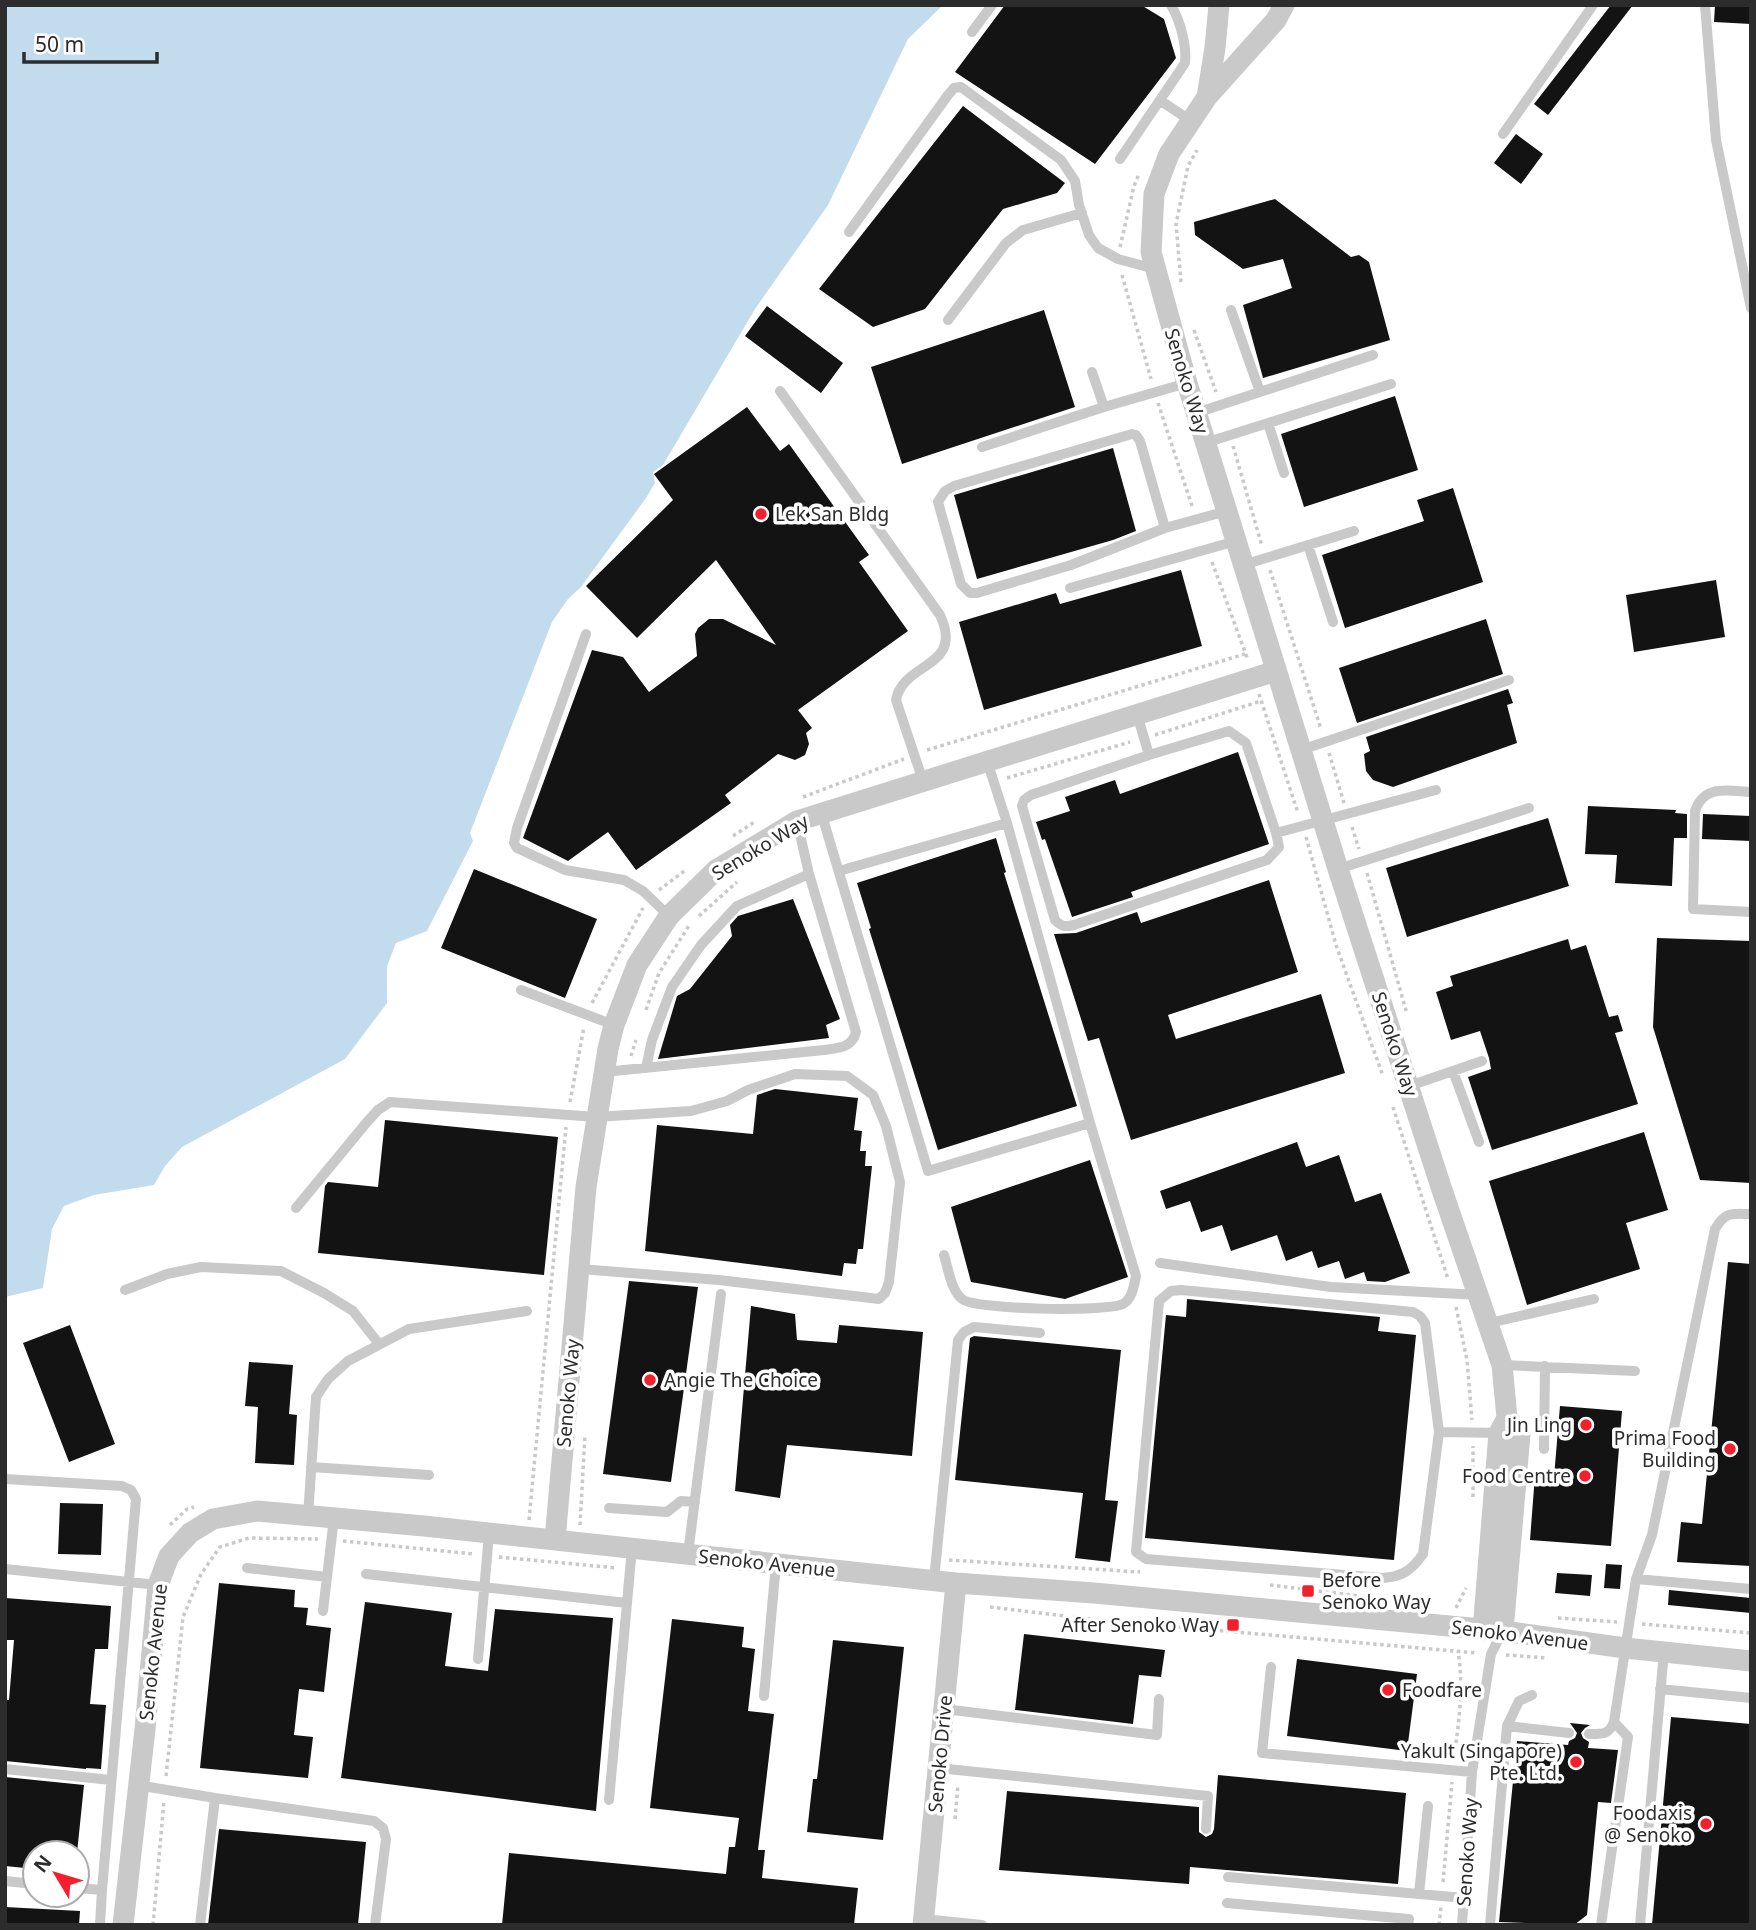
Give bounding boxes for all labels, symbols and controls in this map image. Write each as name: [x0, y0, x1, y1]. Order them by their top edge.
scale bar: [24, 21, 158, 65]
text: 50 m: [35, 30, 84, 58]
street label: Senoko Way: [1159, 325, 1215, 437]
place label: Lek San Bldg: [775, 501, 889, 527]
marker: Lek San Bldg: [753, 506, 769, 522]
street label: Senoko Way: [707, 808, 814, 886]
street label: Senoko Way: [1366, 988, 1424, 1100]
street label: Senoko Way: [550, 1337, 586, 1448]
place label: Angie The Choice: [664, 1367, 818, 1393]
marker: Angie The Choice: [642, 1372, 658, 1388]
place label: Jin Ling: [1505, 1412, 1572, 1438]
marker: Jin Ling: [1578, 1417, 1594, 1433]
place label: Prima Food Building: [1614, 1425, 1716, 1473]
marker: Prima Food Building: [1722, 1441, 1738, 1457]
place label: Food Centre: [1462, 1463, 1571, 1489]
marker: Food Centre: [1577, 1468, 1593, 1484]
street label: Senoko Avenue: [697, 1543, 837, 1583]
place label: Before Senoko Way: [1322, 1567, 1431, 1615]
street label: Senoko Avenue: [133, 1582, 173, 1722]
marker: Before Senoko Way: [1300, 1583, 1316, 1599]
place label: After Senoko Way: [1061, 1612, 1219, 1638]
street label: Senoko Avenue: [1450, 1614, 1590, 1656]
marker: After Senoko Way: [1225, 1617, 1241, 1633]
place label: Foodfare: [1402, 1677, 1482, 1703]
marker: Foodfare: [1380, 1682, 1396, 1698]
street label: Senoko Drive: [922, 1694, 958, 1814]
place label: Yakult (Singapore) Pte. Ltd.: [1401, 1738, 1562, 1786]
marker: Yakult (Singapore) Pte. Ltd.: [1568, 1754, 1584, 1770]
street label: Senoko Way: [1450, 1797, 1484, 1907]
place label: Foodaxis @ Senoko: [1604, 1800, 1692, 1848]
marker: Foodaxis @ Senoko: [1698, 1816, 1714, 1832]
north arrow: [21, 1839, 91, 1909]
text: N: [28, 1849, 58, 1878]

